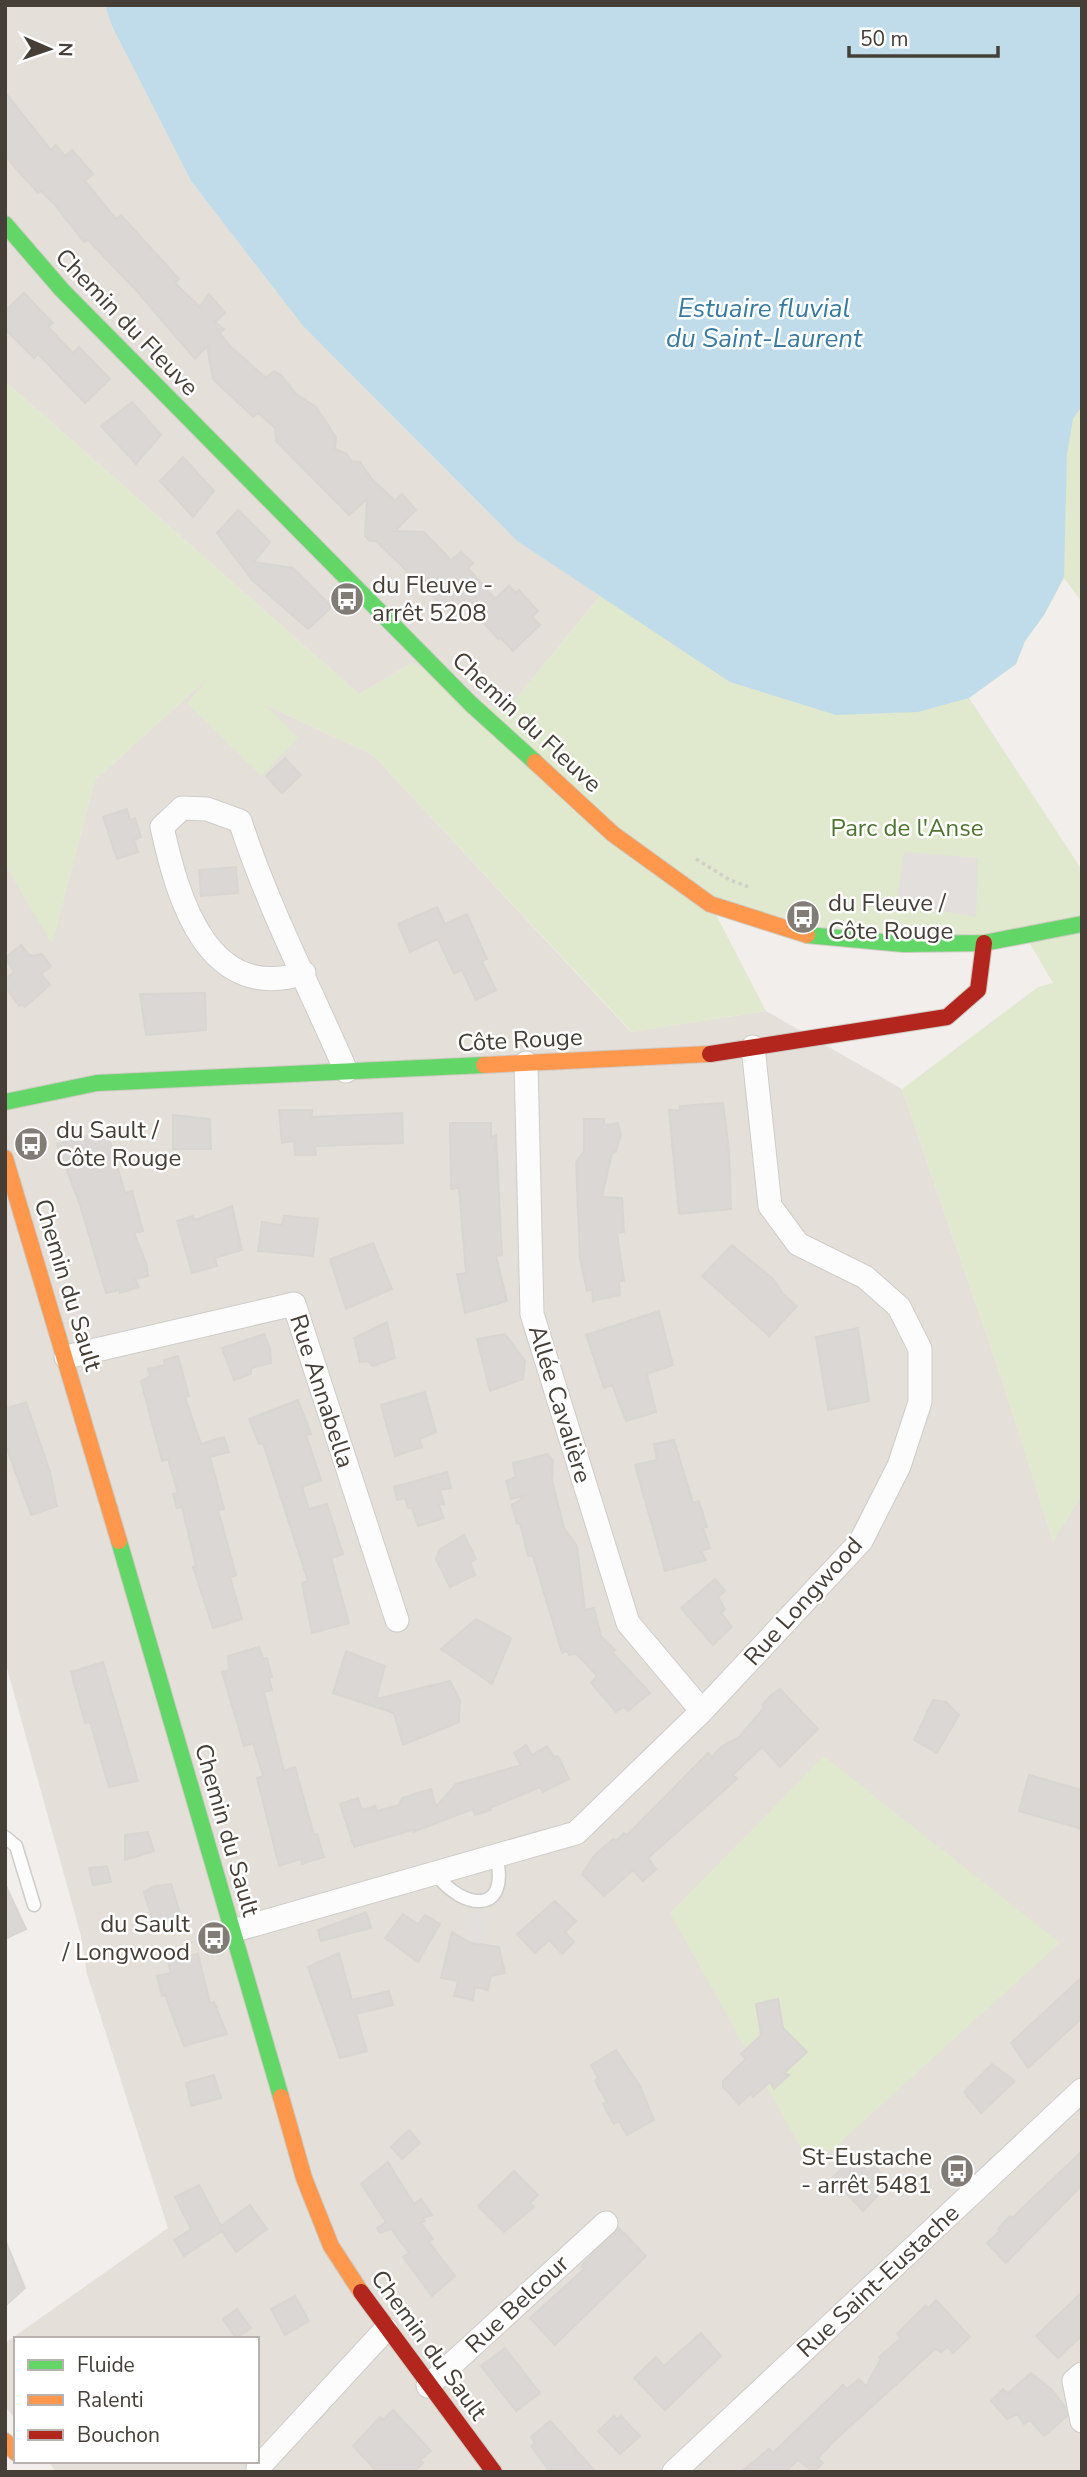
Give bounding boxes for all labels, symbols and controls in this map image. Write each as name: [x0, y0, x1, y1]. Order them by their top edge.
north arrow: [14, 14, 84, 84]
scale bar: [849, 14, 998, 58]
text: 50 m: [860, 25, 909, 53]
text: N: [52, 42, 78, 57]
street label: Chemin du Fleuve: [48, 241, 206, 403]
water label: Estuaire fluvial du Saint-Laurent: [666, 291, 863, 356]
place label: du Fleuve - arrêt 5208: [372, 569, 493, 629]
bus stop icon: du Fleuve - arrêt 5208: [328, 580, 366, 618]
street label: Chemin du Fleuve: [445, 644, 609, 800]
park label: Parc de l'Anse: [831, 812, 983, 844]
place label: du Fleuve / Côte Rouge: [828, 887, 953, 947]
bus stop icon: du Fleuve / Côte Rouge: [784, 898, 822, 936]
street label: Côte Rouge: [457, 1021, 583, 1059]
place label: du Sault / Côte Rouge: [56, 1114, 181, 1174]
bus stop icon: du Sault / Côte Rouge: [12, 1125, 50, 1163]
street label: Chemin du Sault: [27, 1195, 110, 1376]
street label: Rue Annabella: [282, 1310, 362, 1472]
street label: Allée Cavalière: [521, 1321, 599, 1487]
street label: Rue Longwood: [737, 1530, 869, 1672]
street label: Chemin du Sault: [187, 1740, 267, 1921]
place label: du Sault / Longwood: [61, 1908, 191, 1968]
bus stop icon: du Sault / Longwood: [195, 1919, 233, 1957]
place label: St-Eustache - arrêt 5481: [801, 2141, 932, 2201]
bus stop icon: St-Eustache - arrêt 5481: [938, 2152, 976, 2190]
street label: Rue Saint-Eustache: [790, 2197, 966, 2365]
street label: Rue Belcour: [458, 2247, 576, 2360]
street label: Chemin du Sault: [364, 2263, 495, 2427]
legend: [14, 2337, 259, 2463]
text: Fluide: [77, 2351, 135, 2379]
text: Ralenti: [77, 2386, 144, 2414]
text: Bouchon: [77, 2421, 160, 2449]

